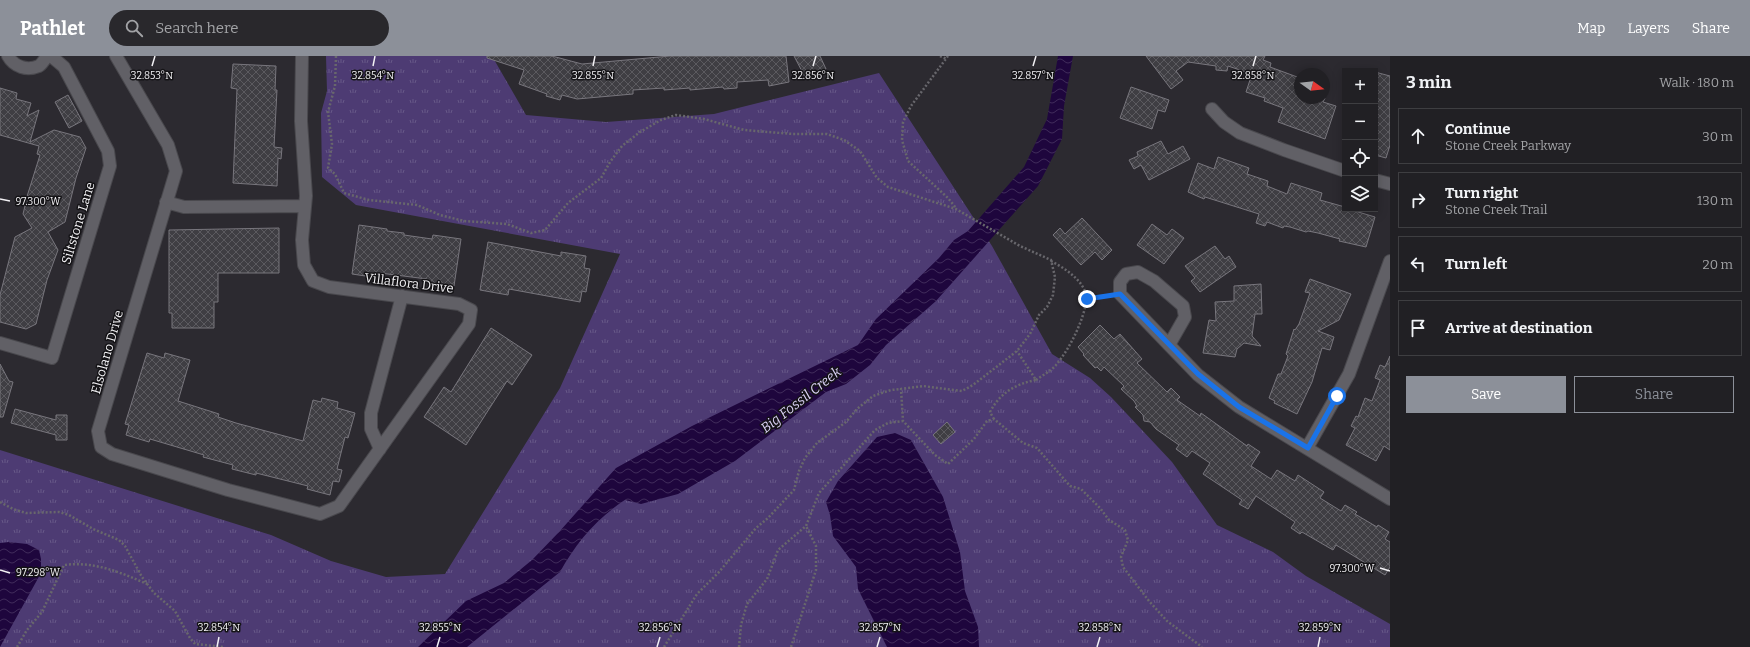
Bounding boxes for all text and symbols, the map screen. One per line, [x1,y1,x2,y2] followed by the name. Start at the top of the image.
[109,10,389,46] search box
[20,17,85,40] text: Pathlet
[123,17,145,39] icon: search
[155,19,238,37] text: Search here
[1577,20,1605,37] text: Map
[1627,20,1670,37] text: Layers
[1692,20,1730,37] text: Share
[1294,68,1330,104] north arrow
[1342,68,1378,212] map controls
[1342,68,1378,104] button: +
[131,70,173,82] text: 32.853°N
[352,70,394,82] text: 32.854°N
[572,70,614,82] text: 32.855°N
[792,70,834,82] text: 32.856°N
[1012,70,1054,82] text: 32.857°N
[1232,70,1275,82] text: 32.858°N
[1406,72,1451,93] text: 3 min
[1659,75,1734,90] text: Walk · 180 m
[1342,104,1378,140] button: −
[1445,120,1511,138] text: Continue
[1407,125,1429,147] icon: ahead
[1702,129,1733,144] text: 30 m
[1445,138,1571,153] text: Stone Creek Parkway
[1342,140,1378,176] button: locate
[1342,176,1378,212] button: layers
[58,180,98,266] street label: Siltstone Lane
[1445,184,1518,202] text: Turn right
[1407,189,1429,211] icon: right
[1697,193,1733,208] text: 130 m
[15,196,61,208] text: 97.300°W
[1445,202,1548,217] text: Stone Creek Trail
[1407,253,1429,275] icon: left
[1445,255,1507,273] text: Turn left
[1703,257,1733,272] text: 20 m
[364,270,454,296] street label: Villaflora Drive
[1078,290,1096,308] route end
[88,308,126,396] street label: Elsolano Drive
[1407,317,1429,339] icon: arrive
[1445,319,1592,337] text: Arrive at destination
[757,363,845,437] water label: Big Fossil Creek
[1406,376,1566,413] button: Save
[1574,376,1734,413] button: Share
[1328,387,1346,405] route start
[1329,563,1375,575] text: 97.300°W
[16,567,61,579] text: 97.298°W
[198,622,240,634] text: 32.854°N
[419,622,461,634] text: 32.855°N
[639,622,681,634] text: 32.856°N
[859,622,901,634] text: 32.857°N
[1079,622,1122,634] text: 32.858°N
[1299,622,1341,634] text: 32.859°N

